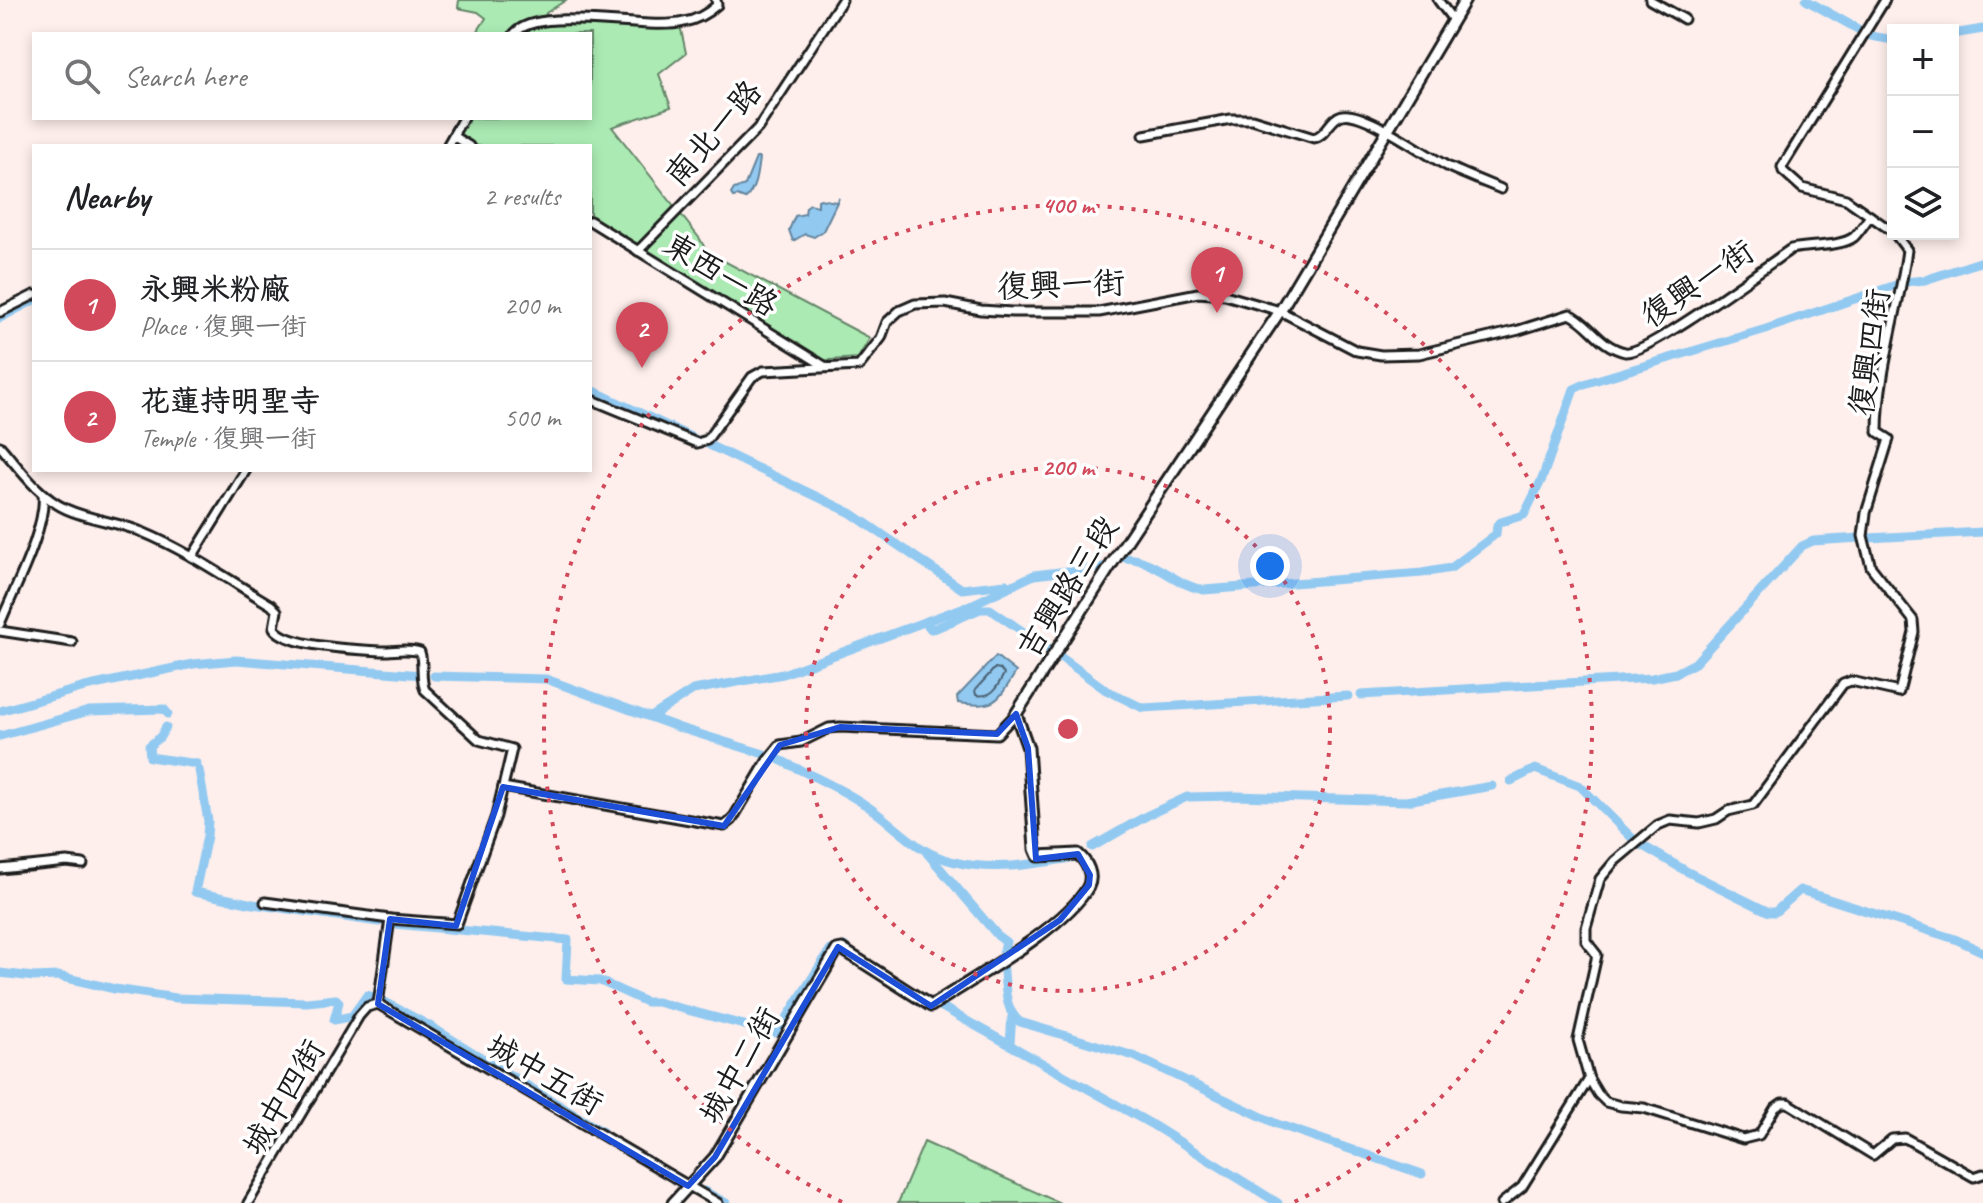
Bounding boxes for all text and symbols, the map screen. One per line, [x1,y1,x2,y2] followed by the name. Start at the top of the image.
[1887,24,1959,240] map controls
[1887,24,1959,96] button: +
[32,32,592,120] search box
[60,54,104,98] icon: search
[124,57,246,95] text: Search here
[656,72,771,195] street label: 南北一路
[1887,96,1959,168] button: −
[1887,168,1959,240] button: layers
[64,175,150,218] text: Nearby
[484,180,560,213] text: 2 results
[1042,190,1096,220] text: 400 m
[656,223,786,326] street label: 東西一路
[1633,231,1762,336] street label: 復興一街
[1191,247,1243,313] pin: 1
[996,262,1126,307] street label: 復興一街
[140,270,290,308] text: 永興米粉廠
[1840,286,1899,418] street label: 復興四街
[84,289,96,322] text: 1
[504,289,560,322] text: 200 m
[616,302,668,368] pin: 2
[140,310,307,343] text: Place · 復興一街
[140,382,320,420] text: 花蓮持明聖寺
[84,401,96,434] text: 2
[504,401,560,434] text: 500 m
[140,422,317,455] text: Temple · 復興一街
[1042,452,1096,482] text: 200 m
[1008,509,1127,666] street label: 吉興路三段
[1250,546,1290,586] your location
[1054,715,1082,743] centre of rings
[690,1000,789,1131] street label: 城中二街
[479,1025,610,1124] street label: 城中五街
[233,1032,334,1163] street label: 城中四街

